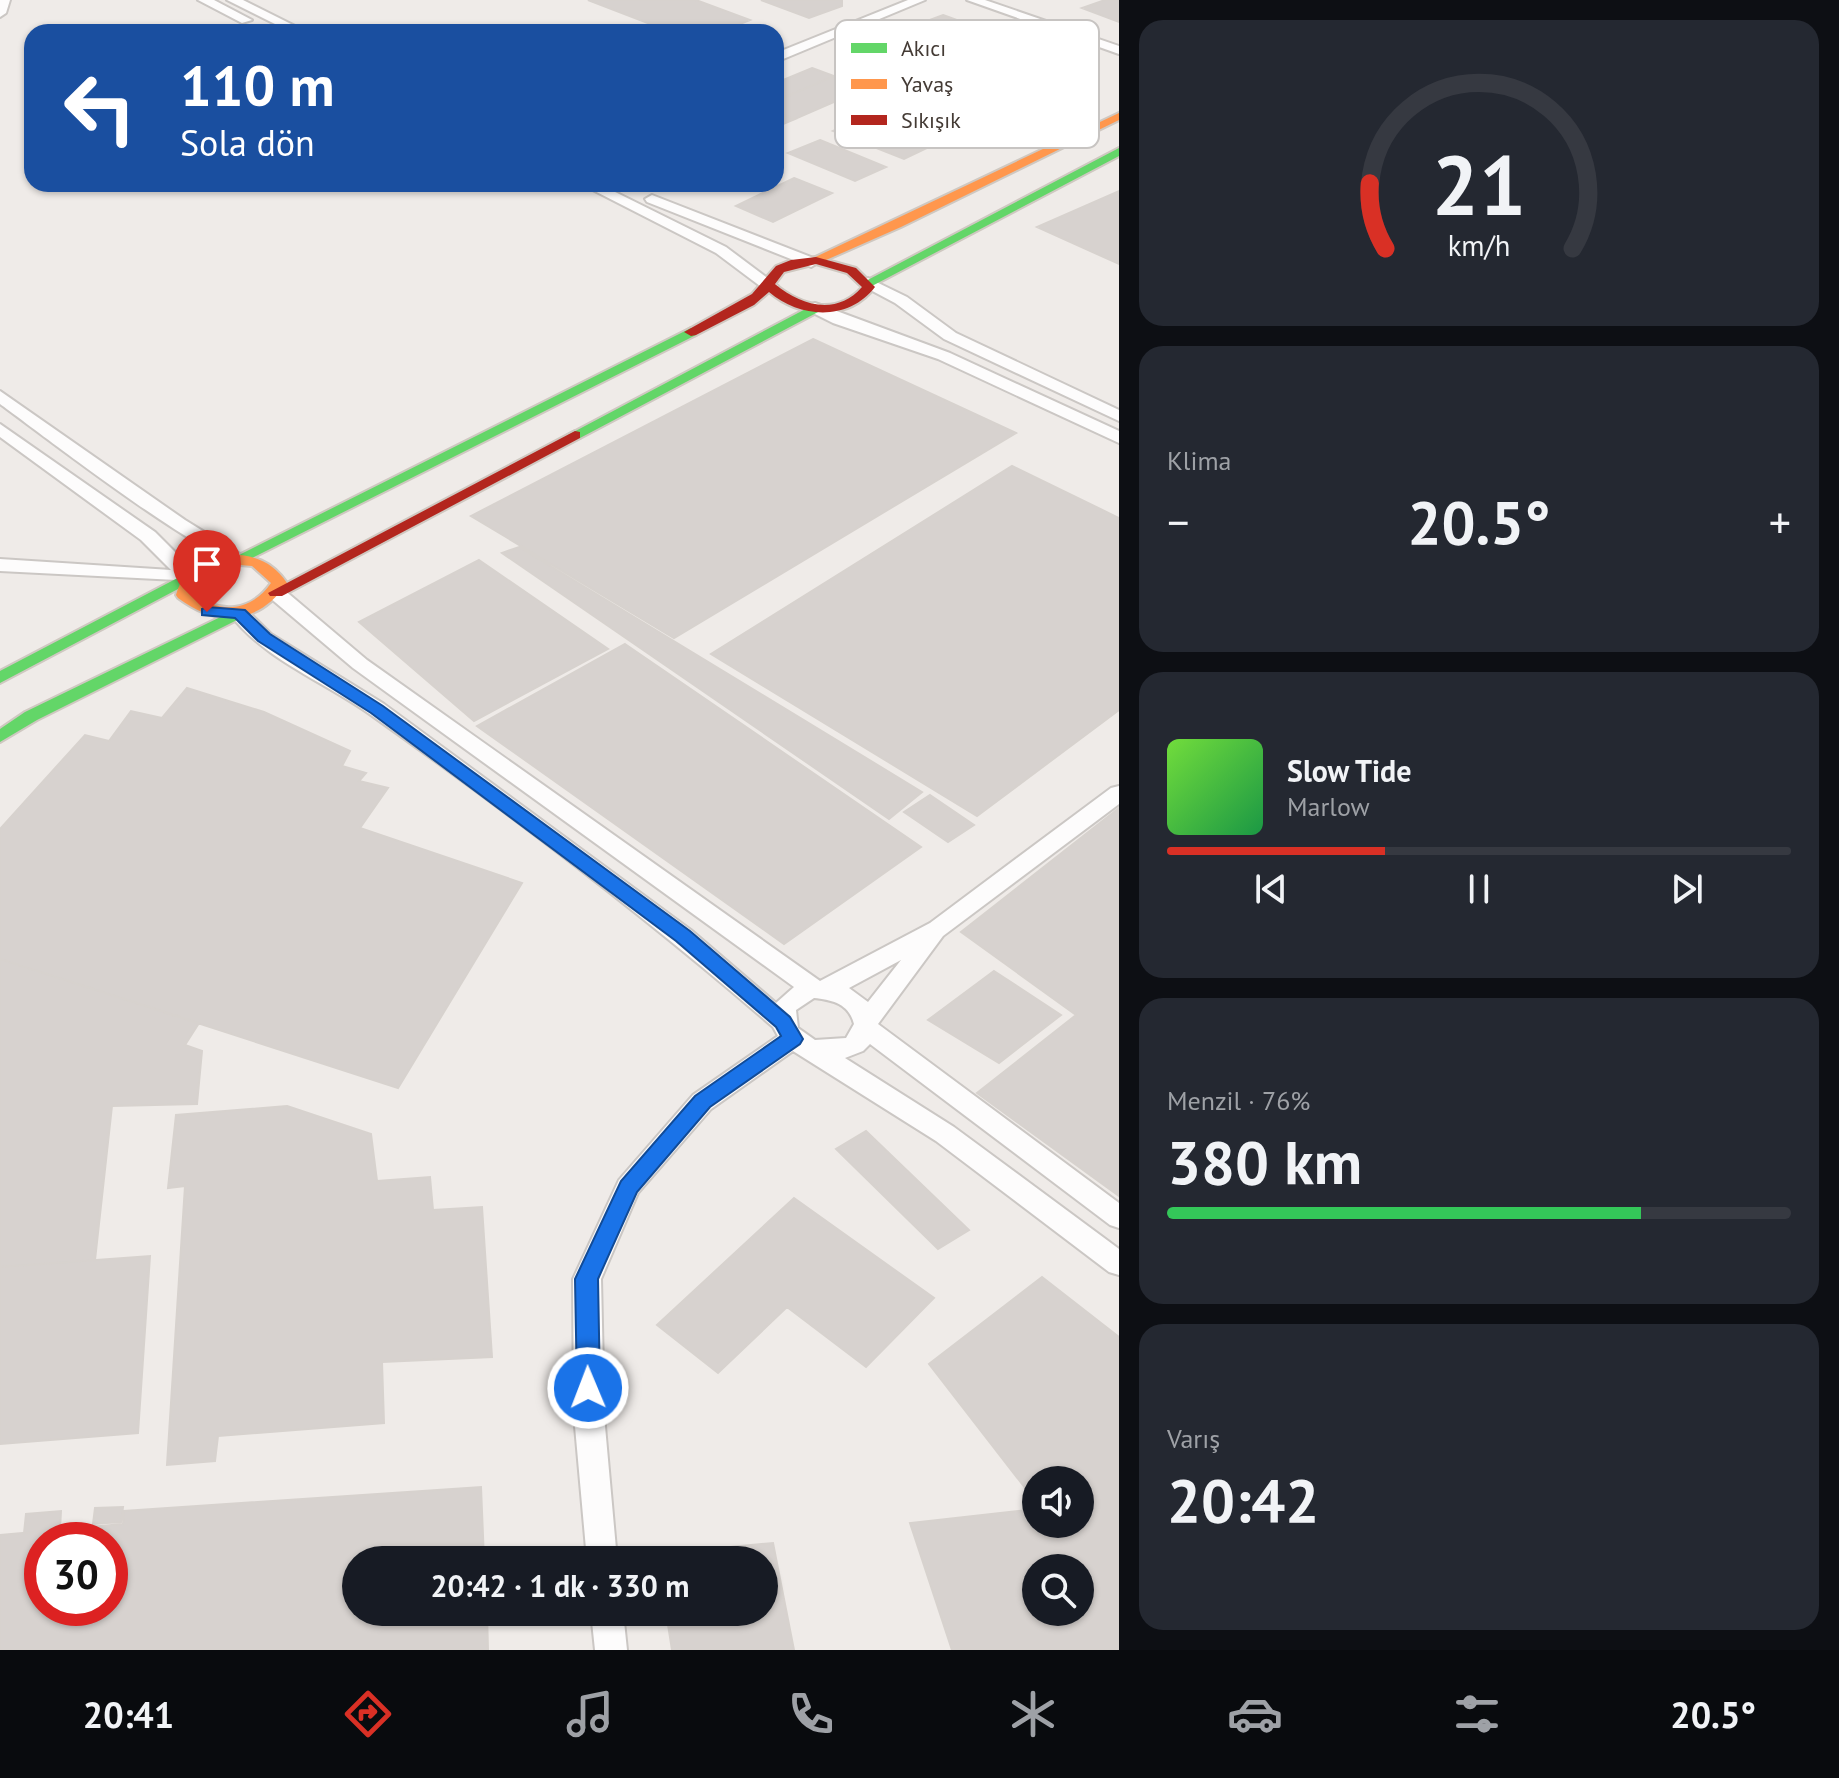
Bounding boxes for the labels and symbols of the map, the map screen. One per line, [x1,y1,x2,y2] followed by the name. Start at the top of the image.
[835,20,1099,148] legend
[901,34,946,62] text: Akıcı
[901,70,953,98] text: Yavaş
[901,106,961,134] text: Sıkışık
[173,530,241,612] pin
[546,1346,630,1430] position arrow
[24,1522,128,1626] speed limit sign: 30

